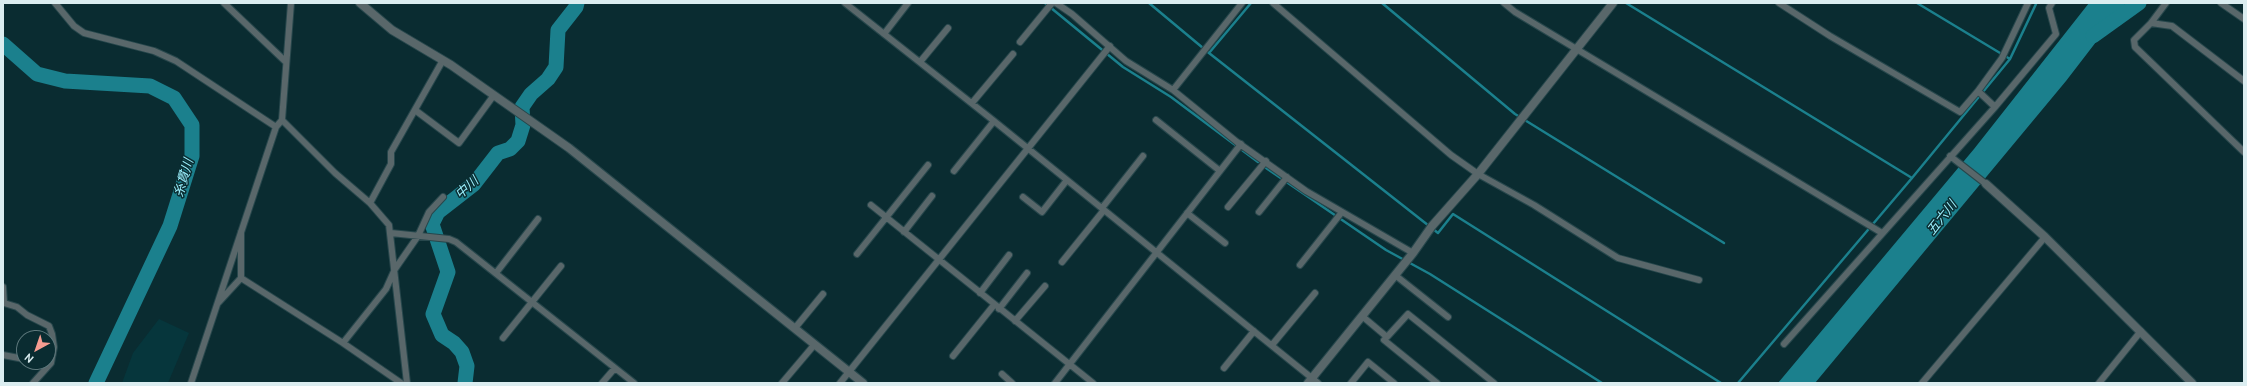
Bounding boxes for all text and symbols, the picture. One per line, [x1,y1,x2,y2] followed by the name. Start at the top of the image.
[171,157,197,199] water label: 糸貫川
[452,174,482,202] water label: 中川
[1924,198,1960,238] water label: 五六川
[16,330,56,370] north arrow
[21,351,36,366] text: N

